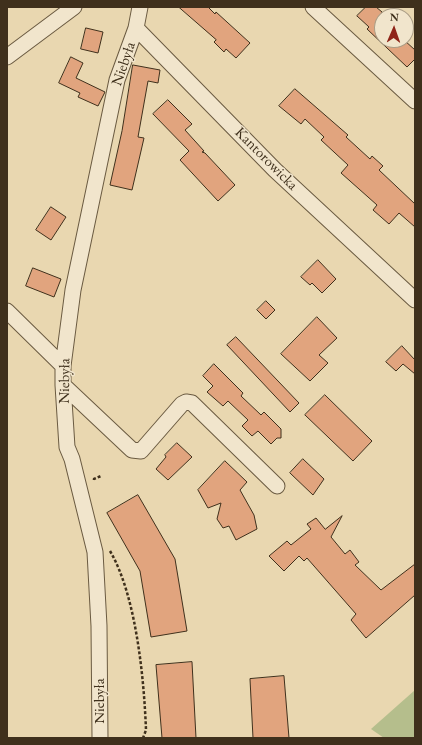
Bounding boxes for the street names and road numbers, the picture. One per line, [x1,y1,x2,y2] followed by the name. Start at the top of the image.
[108,40,140,88] street label: Niebyła
[231,124,301,194] street label: Kantorowicka
[56,358,74,404] street label: Niebyła
[91,678,109,724] street label: Niebyła

